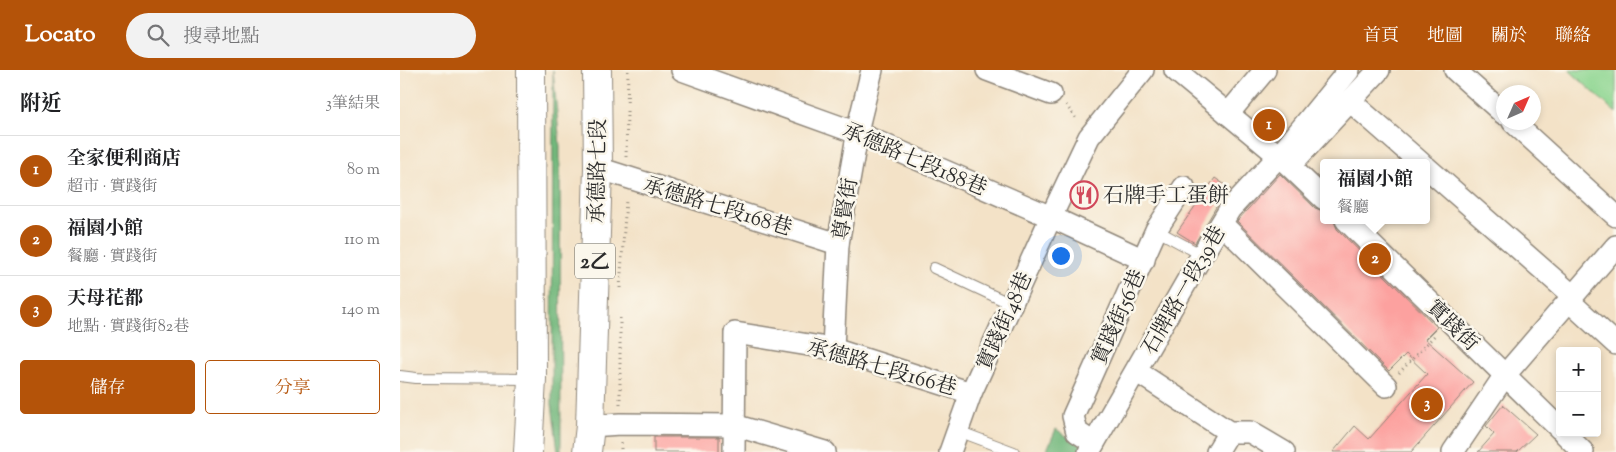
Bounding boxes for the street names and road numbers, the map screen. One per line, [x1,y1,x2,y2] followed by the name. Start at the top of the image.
[837,117,991,205] street label: 承德路七段188巷
[583,118,615,224] street label: 承德路七段
[639,171,795,245] street label: 承德路七段168巷
[827,176,867,243] street label: 尊賢街
[1136,221,1234,361] street label: 石牌路一段39巷
[575,244,615,278] road number: 2乙
[1085,265,1154,370] street label: 實踐街56巷
[971,268,1041,376] street label: 實踐街48巷
[1419,294,1485,359] street label: 實踐街
[803,333,960,405] street label: 承德路七段166巷

